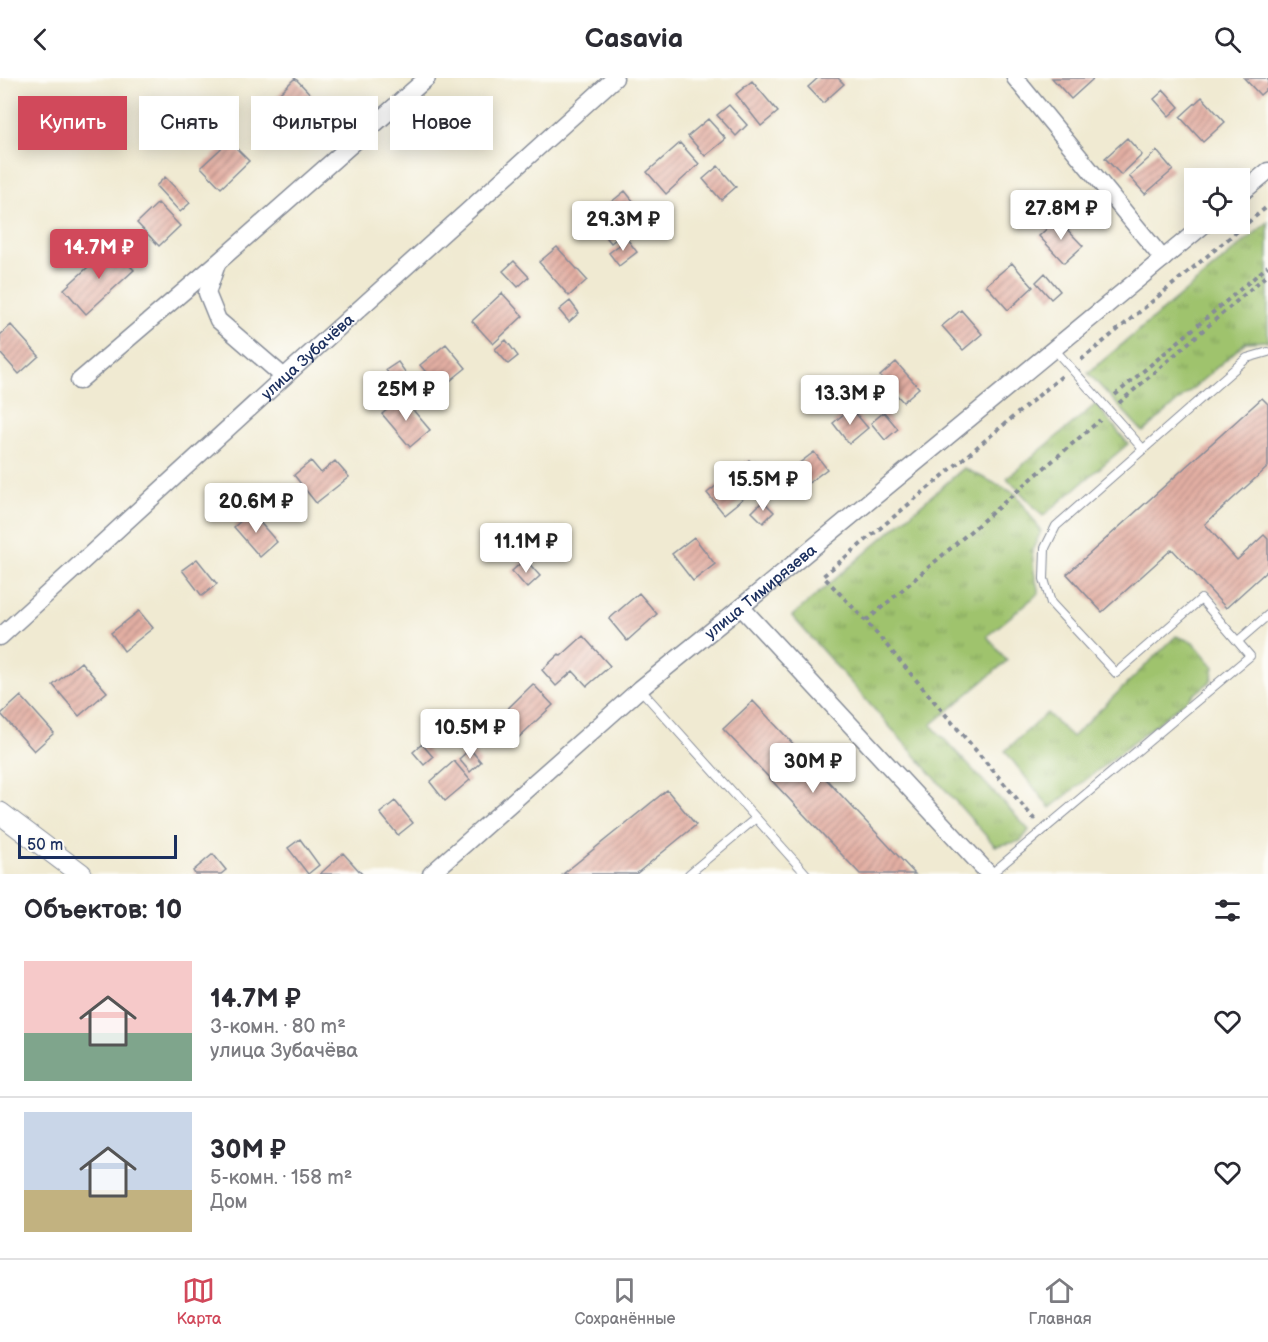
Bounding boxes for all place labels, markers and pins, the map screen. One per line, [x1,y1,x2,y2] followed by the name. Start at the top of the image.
[1006,190,1116,241] pin: 27.8M ₽
[568,201,678,252] pin: 29.3M ₽
[44,229,154,280] pin: 14.7M ₽
[364,371,448,422] pin: 25M ₽
[795,375,905,426] pin: 13.3M ₽
[708,461,818,512] pin: 15.5M ₽
[201,483,311,534] pin: 20.6M ₽
[471,523,581,574] pin: 11.1M ₽
[415,709,525,760] pin: 10.5M ₽
[771,743,855,794] pin: 30M ₽

